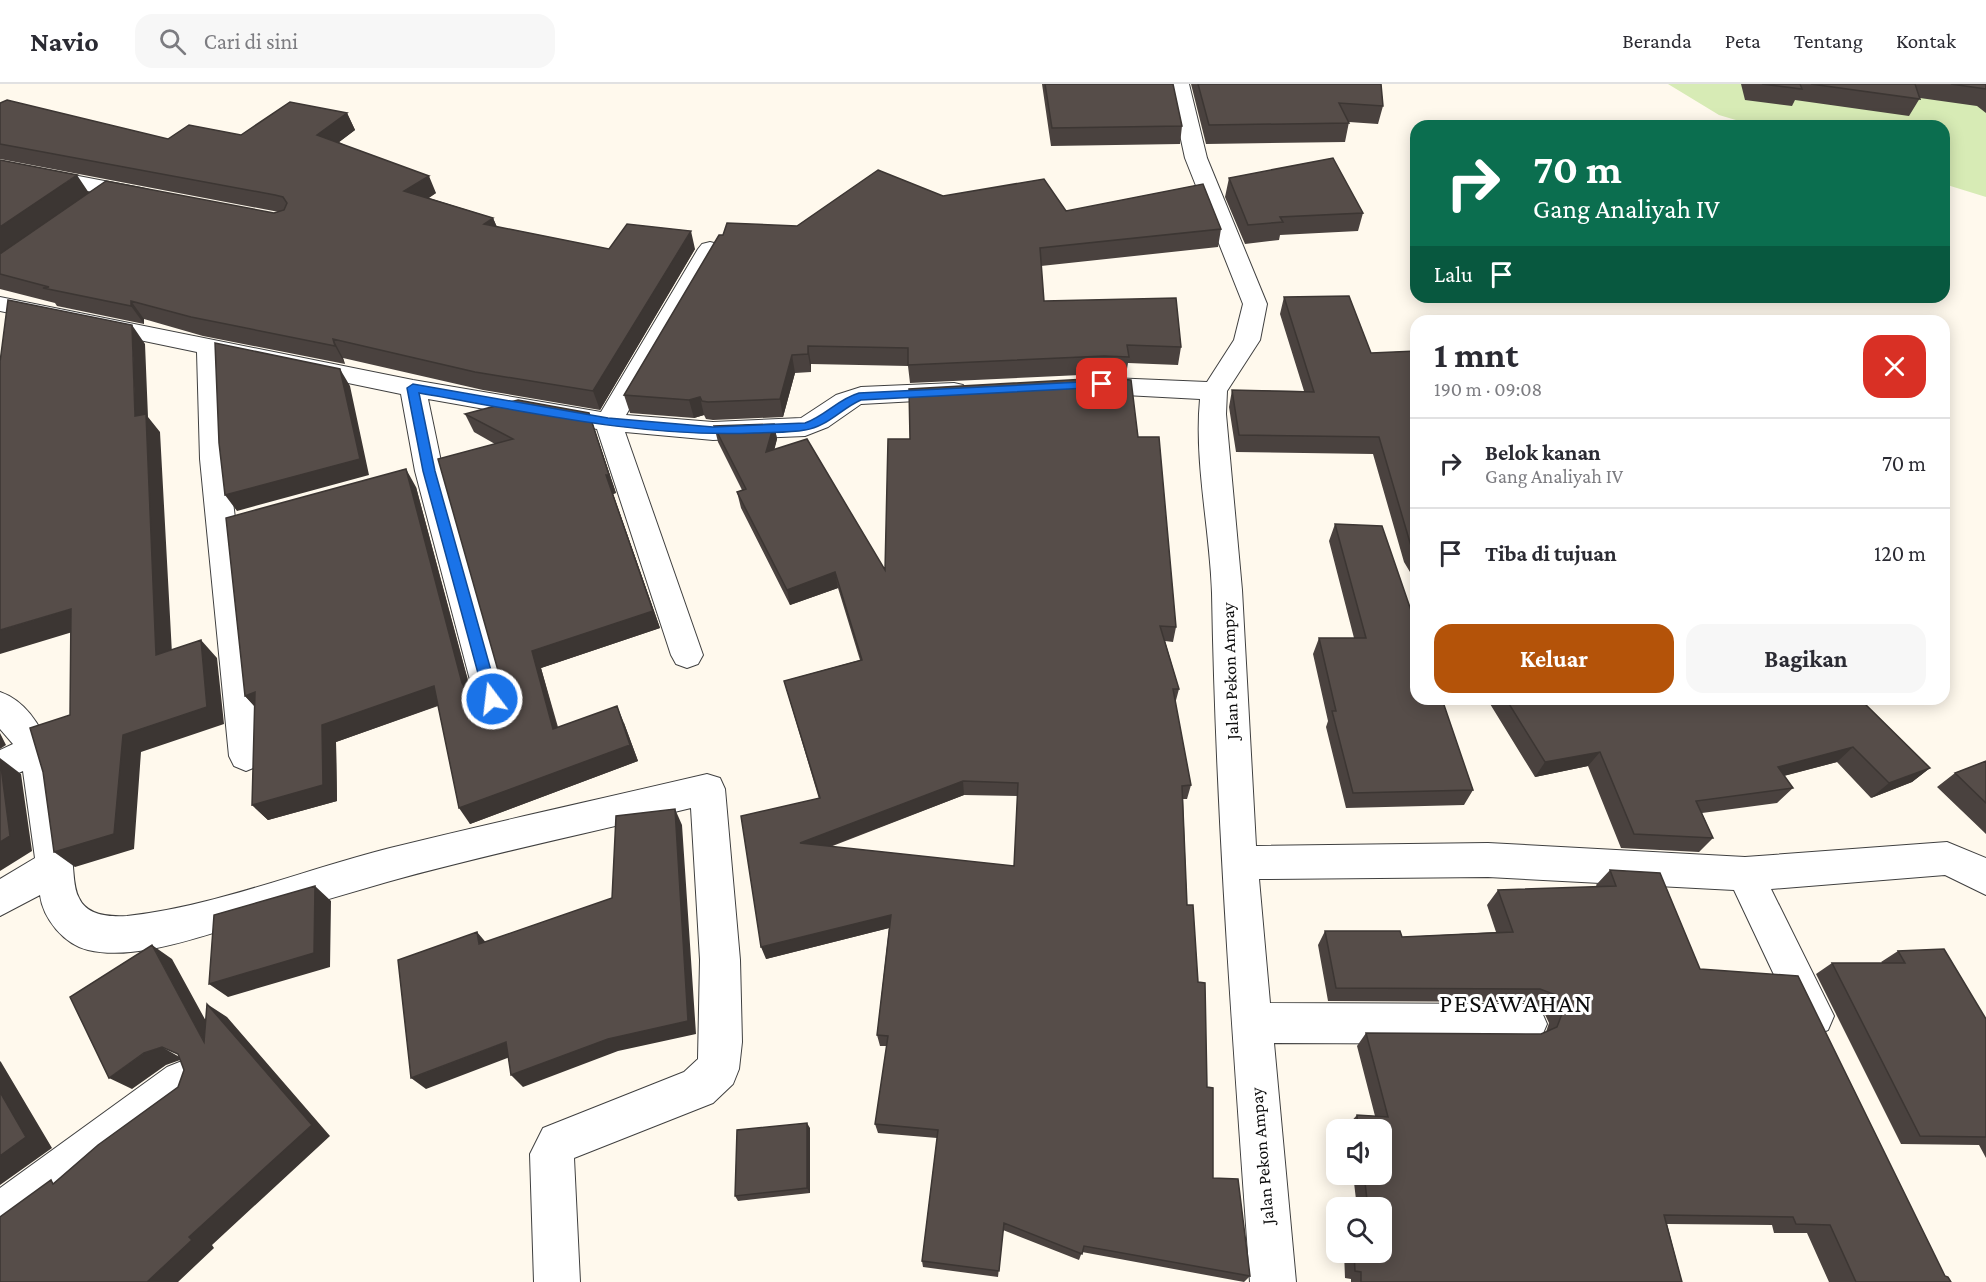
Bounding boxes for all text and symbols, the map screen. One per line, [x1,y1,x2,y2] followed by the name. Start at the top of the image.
[135,14,555,68] search box
[156,25,189,58] icon: search
[30,26,99,57] text: Navio
[204,29,298,54] text: Cari di sini
[1622,29,1692,53] text: Beranda
[1725,29,1761,53] text: Peta
[1794,29,1863,53] text: Tentang
[1896,29,1956,53] text: Kontak
[1434,144,1512,222] icon: right
[1533,145,1622,192] text: 70 m
[1533,194,1720,224] text: Gang Analiyah IV
[1485,258,1518,291] icon: arrive
[1434,262,1473,287] text: Lalu
[1434,335,1519,375] text: 1 mnt
[1863,335,1926,398] button: close
[1076,358,1127,409] pin
[1085,367,1118,400] icon: arrive
[1434,378,1542,400] text: 190 m · 09:08
[1485,440,1601,465] text: Belok kanan
[1434,447,1467,480] icon: right
[1882,451,1926,476] text: 70 m
[1485,465,1623,487] text: Gang Analiyah IV
[1434,537,1467,570] icon: arrive
[1485,541,1617,566] text: Tiba di tujuan
[1874,541,1926,566] text: 120 m
[1218,601,1242,742] street label: Jalan Pekon Ampay
[1434,624,1674,693] button: Keluar
[1686,624,1926,693] button: Bagikan
[460,667,524,731] position arrow
[1439,989,1593,1018] district label: PESAWAHAN
[1246,1086,1278,1227] street label: Jalan Pekon Ampay
[1326,1119,1392,1263] map controls
[1326,1119,1392,1185] button: sound
[1326,1197,1392,1263] button: search

